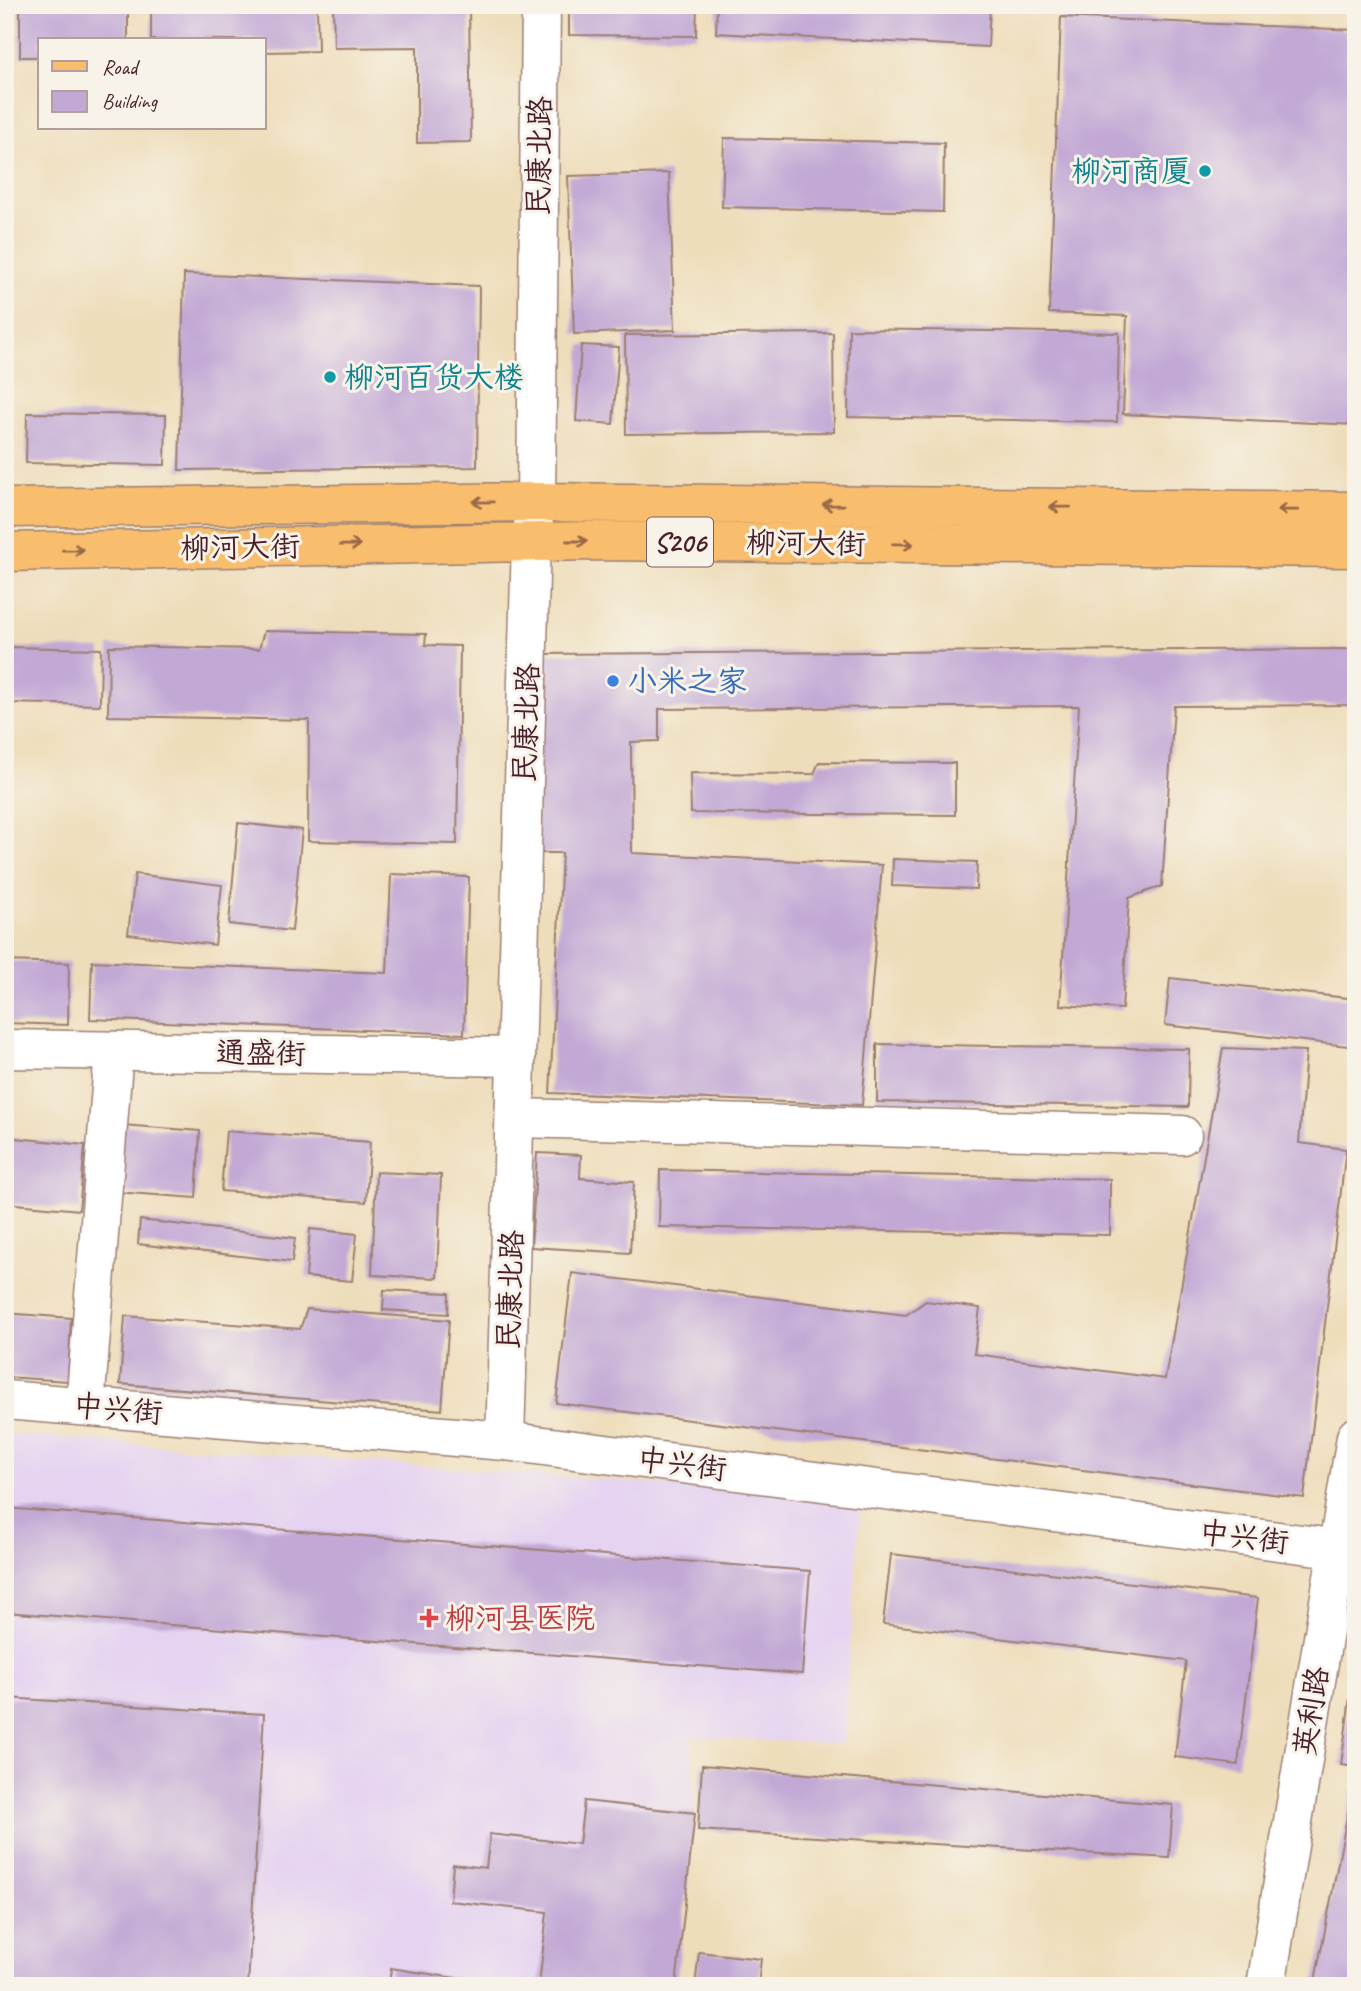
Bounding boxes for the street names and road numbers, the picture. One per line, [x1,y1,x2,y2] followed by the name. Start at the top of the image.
[519,96,559,216] street label: 民康北路
[647,518,713,566] road number: S206
[746,523,866,563] street label: 柳河大街
[180,527,300,567] street label: 柳河大街
[505,662,547,784] street label: 民康北路
[216,1033,306,1073] street label: 通盛街
[489,1229,531,1351] street label: 民康北路
[72,1386,164,1432] street label: 中兴街
[635,1440,729,1488] street label: 中兴街
[1197,1513,1291,1561] street label: 中兴街
[1285,1664,1337,1758] street label: 英利路

